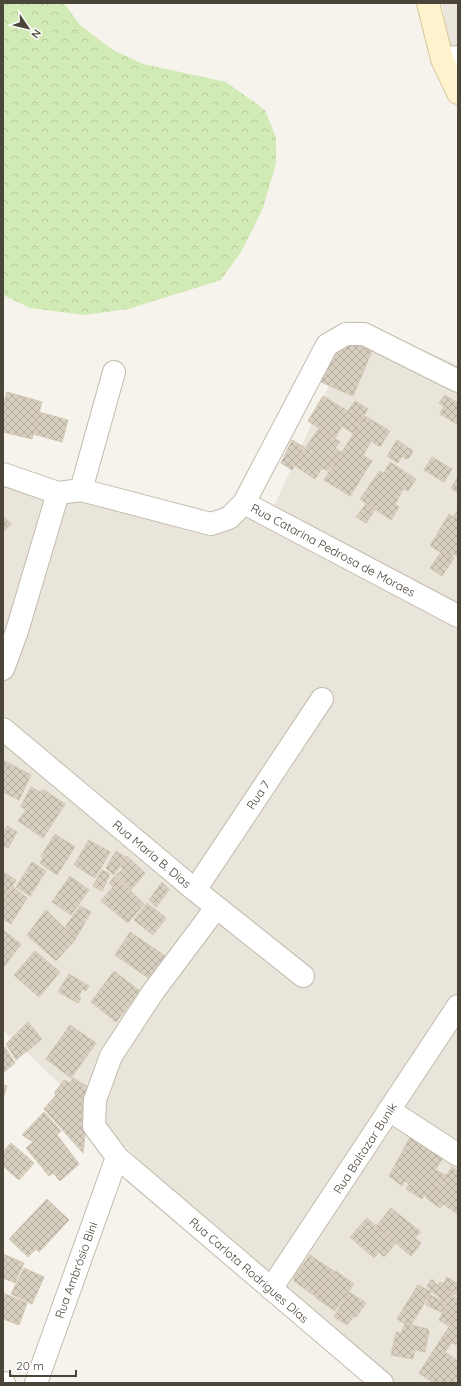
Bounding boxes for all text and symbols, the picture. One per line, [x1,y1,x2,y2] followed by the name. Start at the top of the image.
[8,8,48,48] north arrow
[28,26,44,41] text: N
[248,500,418,600] street label: Rua Catarina Pedrosa de Moraes
[243,778,273,812] street label: Rua 7
[110,817,194,891] street label: Rua Maria B. Dias
[330,1099,400,1197] street label: Rua Baltazar Bunik
[186,1214,312,1326] street label: Rua Carlota Rodrigues Dias
[52,1220,100,1320] street label: Rua Ambrósio Bini
[10,1352,76,1378] scale bar
[16,1358,44,1373] text: 20 m

